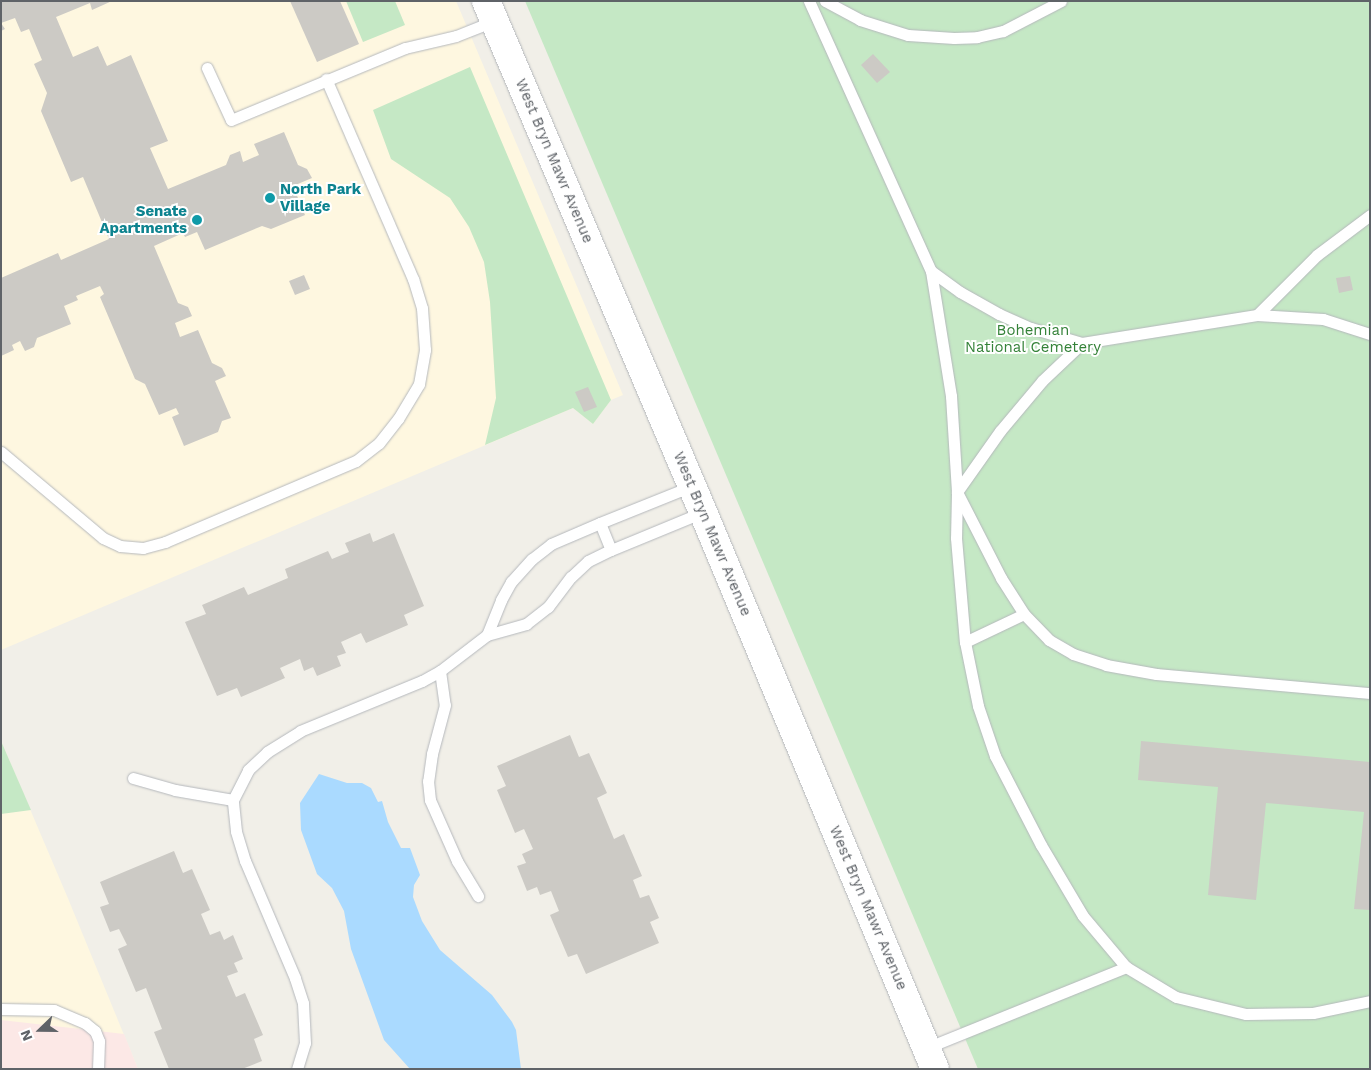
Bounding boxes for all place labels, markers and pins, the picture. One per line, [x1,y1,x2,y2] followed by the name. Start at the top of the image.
[280,180,361,215] place label: North Park Village
[264,192,276,204] marker: North Park Village
[99,202,187,237] place label: Senate Apartments
[191,214,203,226] marker: Senate Apartments

